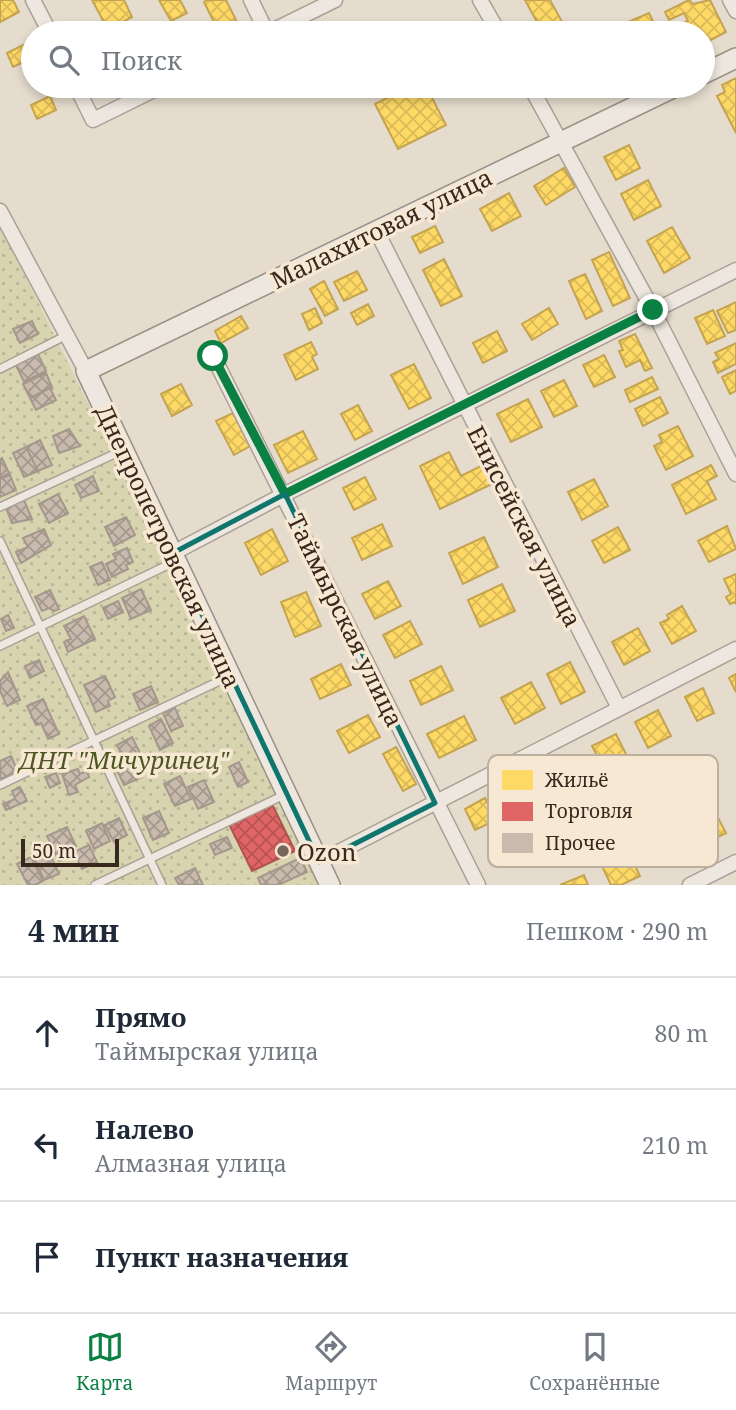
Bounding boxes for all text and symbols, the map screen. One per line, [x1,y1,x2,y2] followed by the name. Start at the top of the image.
[21,21,715,98] search box
[45,41,83,79] icon: search
[101,42,182,78] text: Поиск
[265,160,497,296] street label: Малахитовая улица
[637,294,668,325] route end
[197,340,228,371] route start
[89,399,249,693] street label: Днепропетровская улица
[460,420,590,632] street label: Енисейская улица
[280,508,412,732] street label: Таймырская улица
[16,743,230,776] park label: ДНТ "Мичуринец"
[488,755,718,867] legend
[544,767,608,793] text: Жильё
[545,798,633,824] text: Торговля
[545,830,615,856] text: Прочее
[297,835,356,868] place label: Ozon
[21,836,119,868] scale bar
[32,838,76,864] text: 50 m
[275,843,291,859] marker: Ozon
[28,910,119,951] text: 4 мин
[526,915,708,947] text: Пешком · 290 m
[95,999,186,1035] text: Прямо
[28,1014,66,1052] icon: ahead
[655,1017,708,1049] text: 80 m
[95,1035,319,1067] text: Таймырская улица
[95,1111,194,1147] text: Налево
[28,1126,66,1164] icon: left
[642,1129,708,1161] text: 210 m
[95,1147,287,1179] text: Алмазная улица
[28,1238,66,1276] icon: arrive
[95,1239,348,1275] text: Пункт назначения
[76,1328,133,1396] tab: Карта
[285,1328,377,1396] tab: Маршрут
[529,1328,660,1396] tab: Сохранённые

